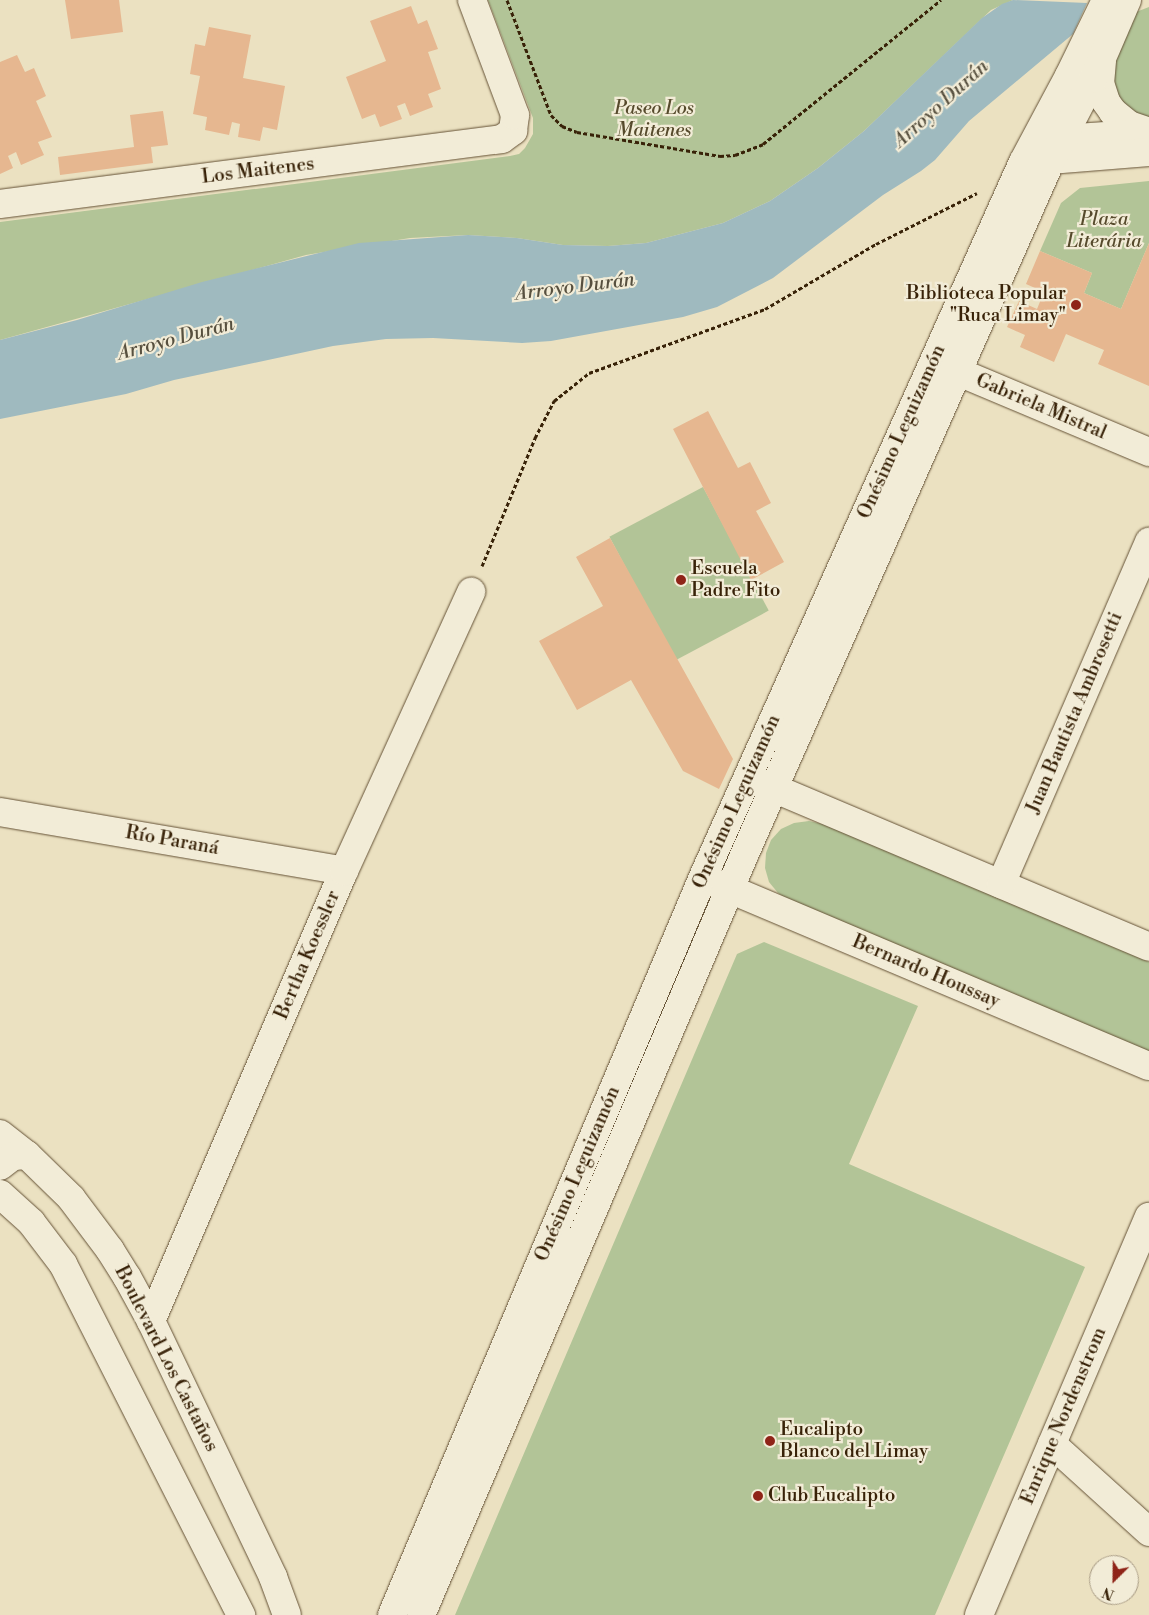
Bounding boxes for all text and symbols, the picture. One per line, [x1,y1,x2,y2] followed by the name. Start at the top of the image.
[888,55,994,153] water label: Arroyo Durán
[614,98,694,142] park label: Paseo Los Maitenes
[200,153,316,189] street label: Los Maitenes
[1066,209,1142,253] park label: Plaza Literária
[514,268,636,306] water label: Arroyo Durán
[906,283,1066,327] place label: Biblioteca Popular "Ruca Limay"
[1070,299,1082,311] marker: Biblioteca Popular "Ruca Limay"
[115,312,237,366] water label: Arroyo Durán
[853,341,951,523] street label: Onésimo Leguizamón
[972,369,1110,445] street label: Gabriela Mistral
[691,558,780,602] place label: Escuela Padre Fito
[675,574,687,586] marker: Escuela Padre Fito
[1022,609,1128,817] street label: Juan Bautista Ambrosetti
[688,711,786,893] street label: Onésimo Leguizamón
[124,822,220,860] street label: Río Paraná
[271,887,345,1023] street label: Bertha Koessler
[849,931,1003,1013] street label: Bernardo Houssay
[531,1083,625,1265] street label: Onésimo Leguizamón
[109,1262,223,1456] street label: Boulevard Los Castaños
[1016,1324,1112,1508] street label: Enrique Nordenstrom
[780,1419,928,1463] place label: Eucalipto Blanco del Limay
[764,1435,776,1447] marker: Eucalipto Blanco del Limay
[768,1485,895,1507] place label: Club Eucalipto
[752,1490,764,1502] marker: Club Eucalipto
[1089,1555,1139,1605] north arrow
[1100,1582,1117,1603] text: N

